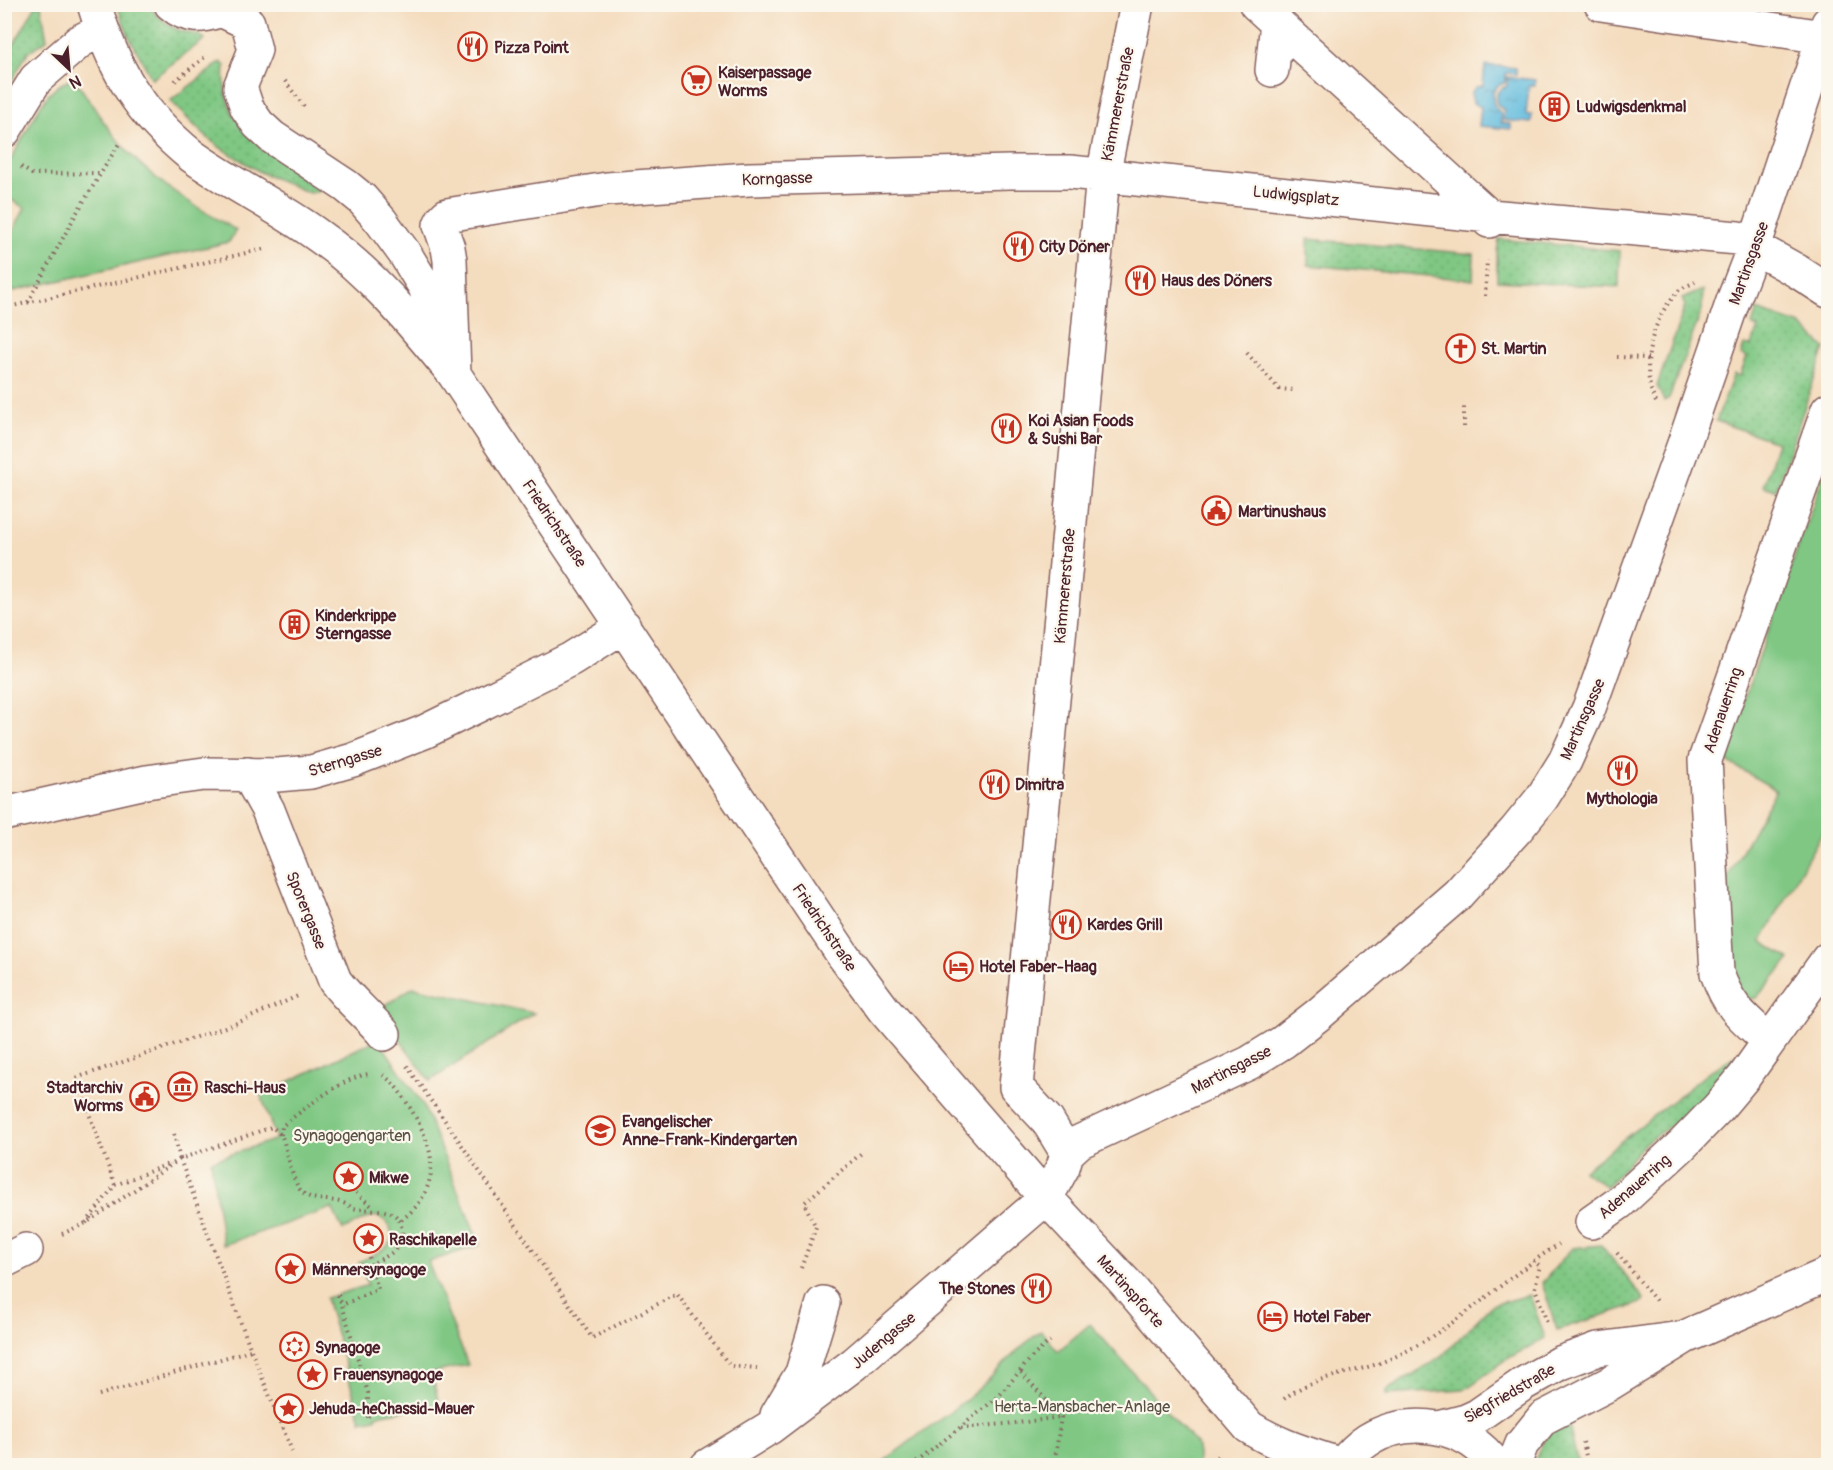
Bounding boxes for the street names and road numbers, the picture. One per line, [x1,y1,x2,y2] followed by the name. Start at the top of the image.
[1097,45,1139,163] street label: Kämmererstraße
[741,168,813,190] street label: Korngasse
[1252,182,1340,210] street label: Ludwigsplatz
[1725,219,1773,308] street label: Martinsgasse
[518,476,591,571] street label: Friedrichstraße
[1050,527,1080,645] street label: Kämmererstraße
[1699,665,1747,756] street label: Adenauerring
[1556,675,1610,763] street label: Martinsgasse
[306,740,385,782] street label: Sterngasse
[281,869,331,952] street label: Sporergasse
[788,880,861,975] street label: Friedrichstraße
[1188,1041,1275,1099] street label: Martinsgasse
[1594,1150,1675,1224] street label: Adenauerring
[1092,1251,1168,1332] street label: Martinspforte
[847,1308,920,1374] street label: Judengasse
[1460,1360,1559,1428] street label: Siegfriedstraße

